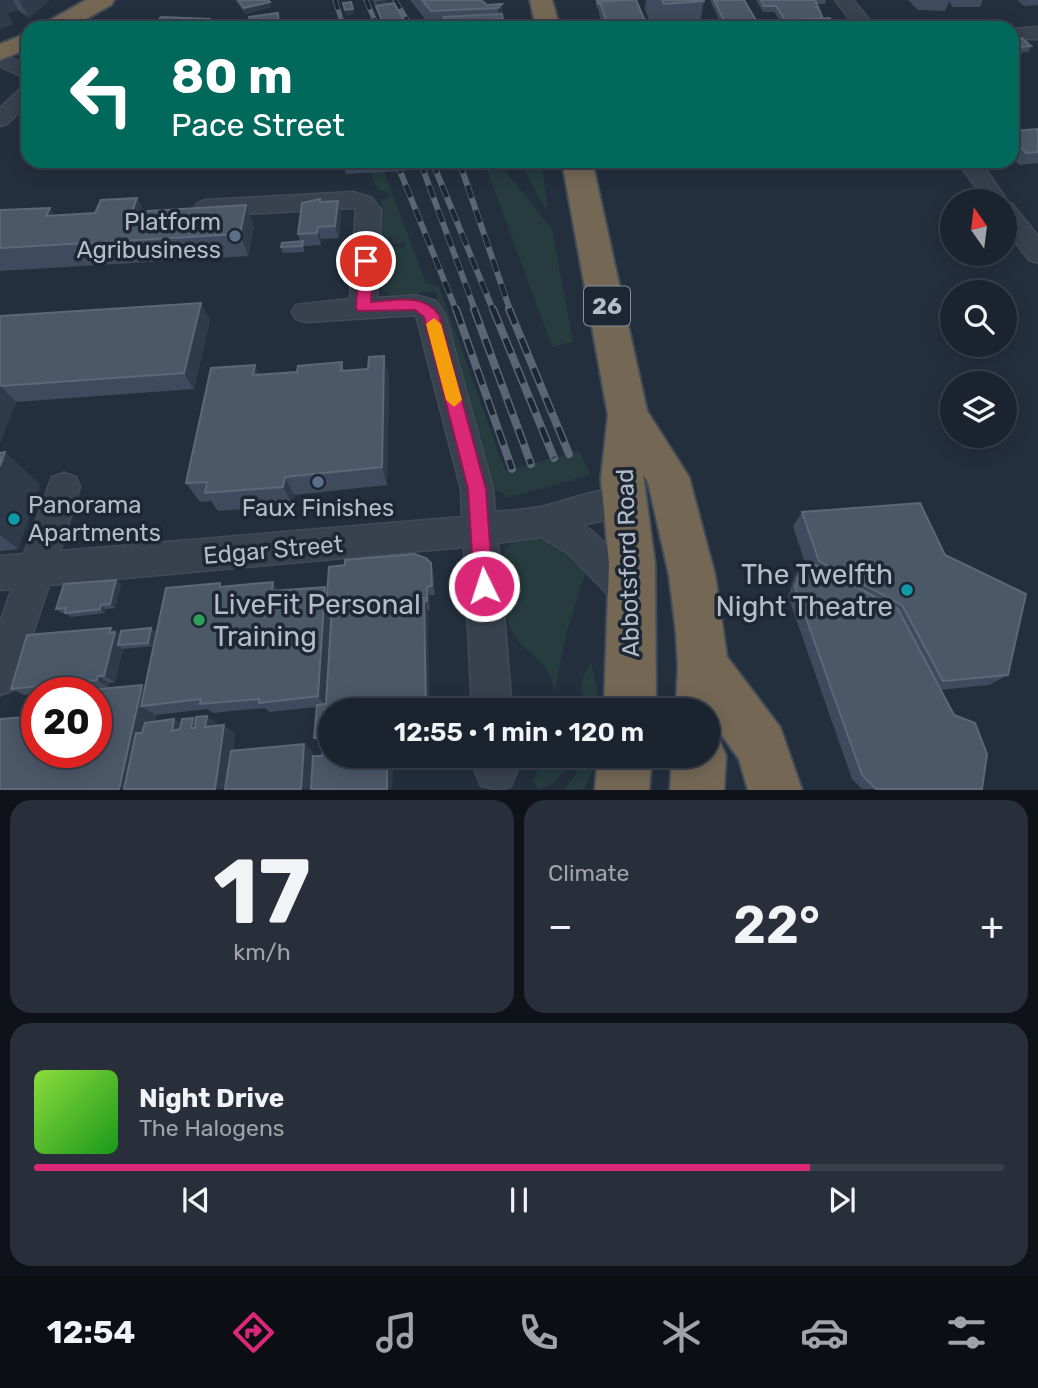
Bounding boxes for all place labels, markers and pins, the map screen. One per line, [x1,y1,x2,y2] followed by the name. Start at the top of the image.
[77,208,221,264] place label: Platform Agribusiness
[227,228,243,244] marker: Platform Agribusiness
[336,231,396,291] pin
[310,474,326,490] marker: Faux Finishes
[28,491,161,547] place label: Panorama Apartments
[242,494,394,522] place label: Faux Finishes
[6,511,22,527] marker: Panorama Apartments
[715,558,893,623] place label: The Twelfth Night Theatre
[899,582,915,598] marker: The Twelfth Night Theatre
[213,588,421,653] place label: LiveFit Personal Training
[191,612,207,628] marker: LiveFit Personal Training

